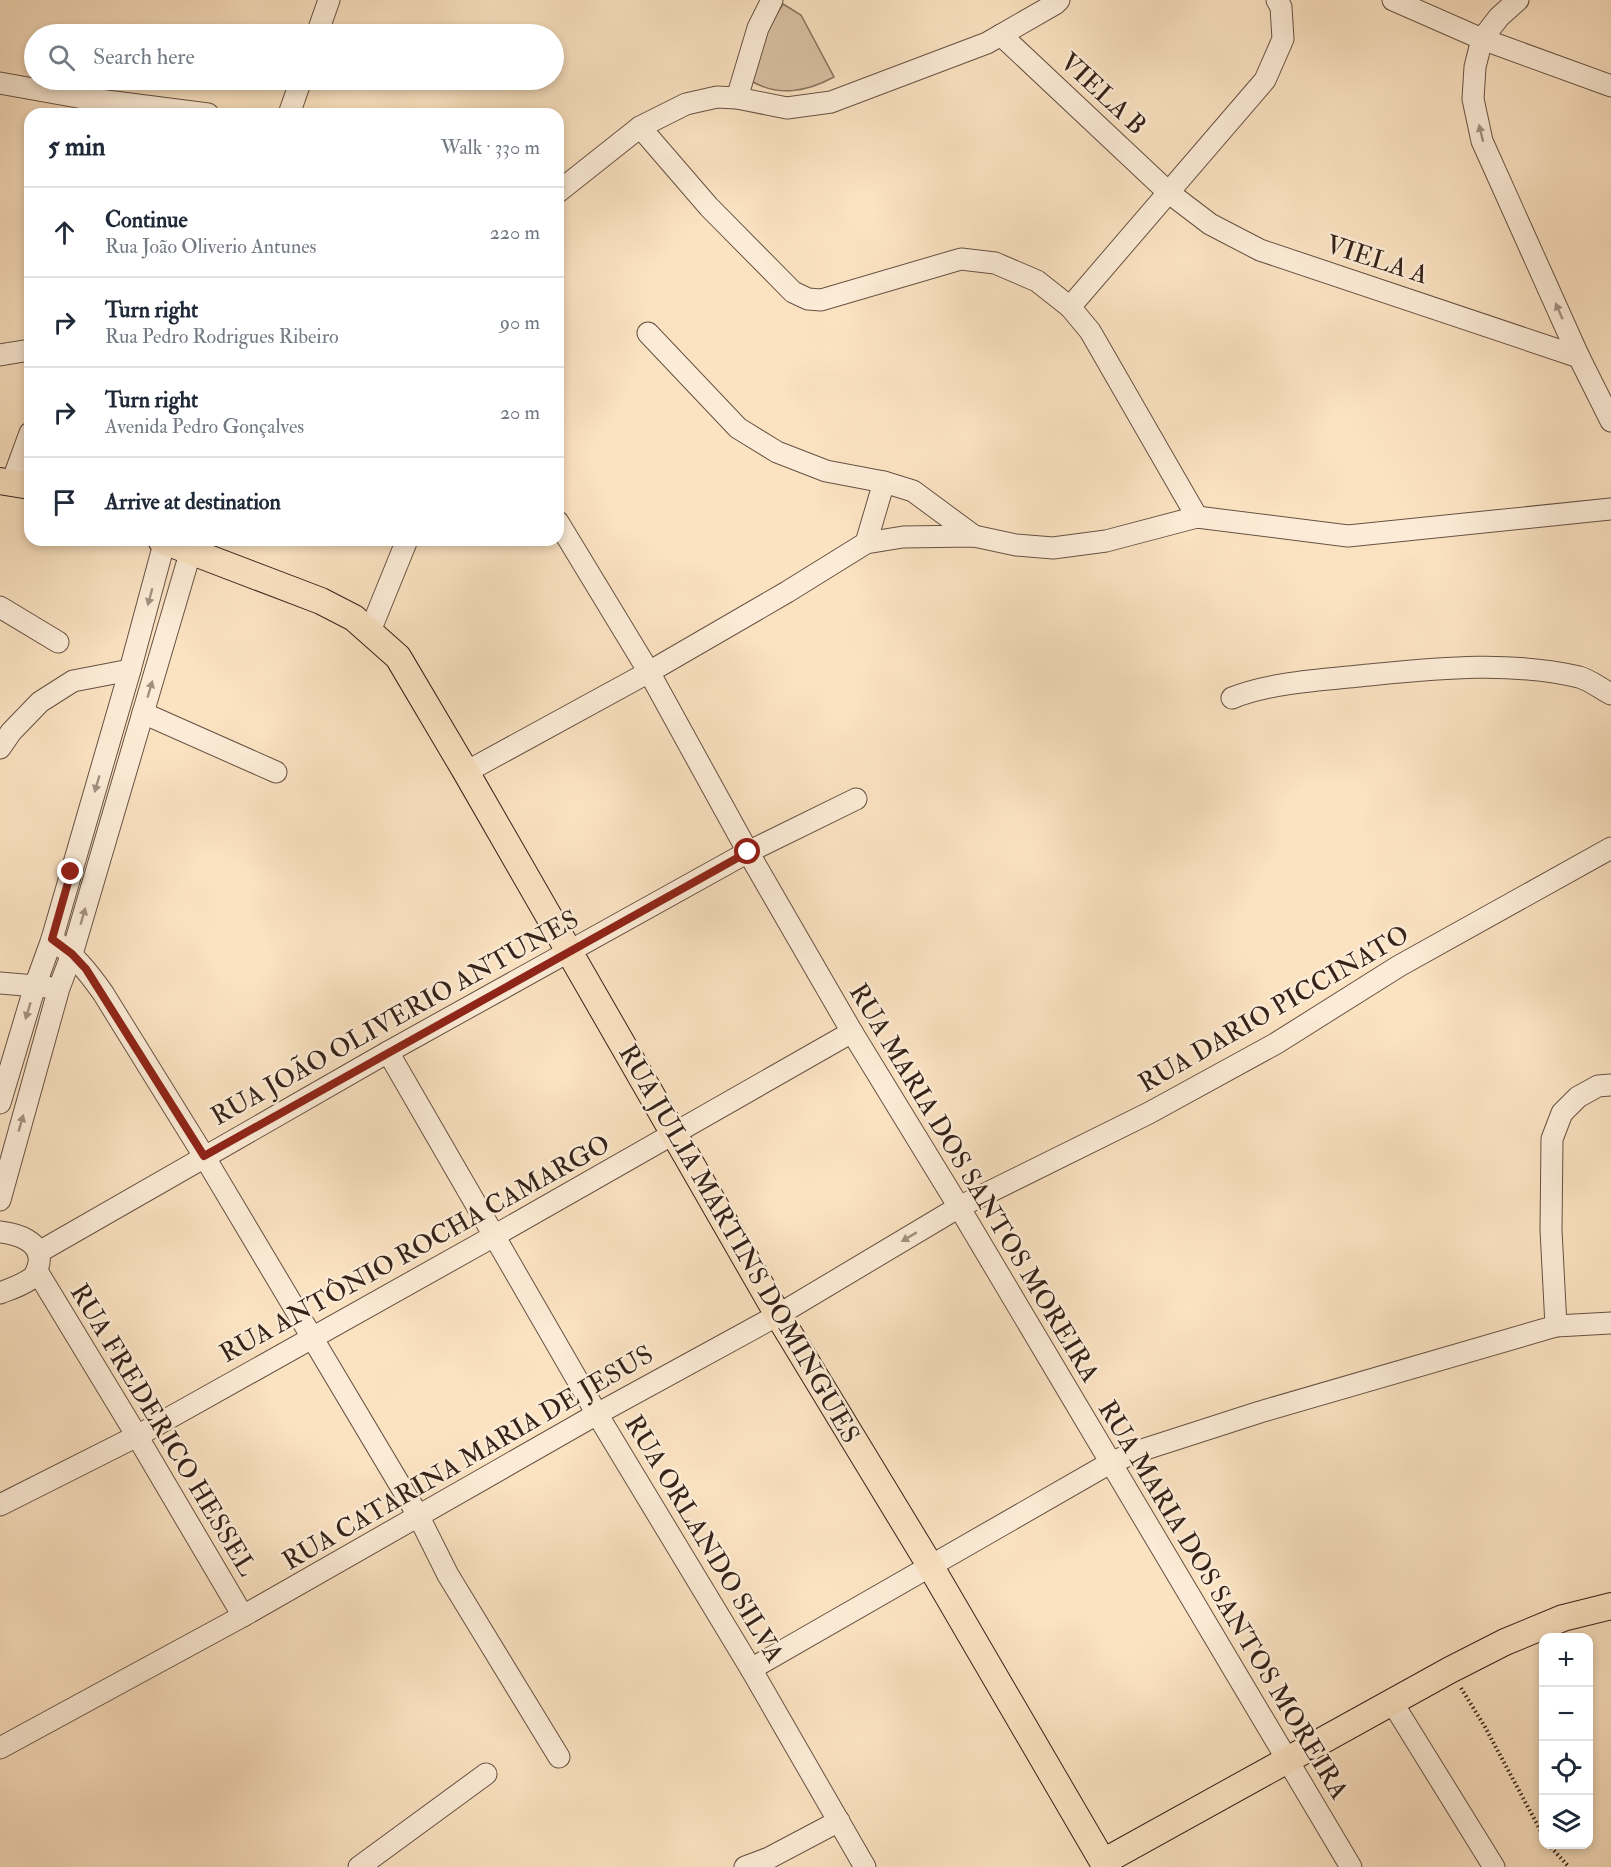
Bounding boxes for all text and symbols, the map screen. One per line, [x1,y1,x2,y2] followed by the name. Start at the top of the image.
[24,24,564,90] search box
[45,41,78,74] icon: search
[93,43,195,71] text: Search here
[1053,46,1153,142] street label: VIELA B
[1475,124,1485,142] one-way arrow
[48,131,105,163] text: 5 min
[441,135,540,160] text: Walk · 330 m
[105,206,188,234] text: Continue
[48,216,81,249] icon: ahead
[490,220,540,245] text: 220 m
[1322,229,1433,292] street label: VIELA A
[105,234,316,259] text: Rua João Oliverio Antunes
[105,296,198,324] text: Turn right
[1554,302,1564,320] one-way arrow
[48,306,81,339] icon: right
[500,310,540,335] text: 90 m
[105,324,339,349] text: Rua Pedro Rodrigues Ribeiro
[105,386,198,414] text: Turn right
[48,396,81,429] icon: right
[500,400,540,425] text: 20 m
[105,414,304,439] text: Avenida Pedro Gonçalves
[48,486,81,519] icon: arrive
[105,488,281,516] text: Arrive at destination
[145,588,154,606] one-way arrow
[146,680,155,698] one-way arrow
[92,775,101,793] one-way arrow
[734,838,760,864] route start
[57,858,83,884] route end
[205,902,584,1133] street label: RUA JOÃO OLIVERIO ANTUNES
[79,907,88,925] one-way arrow
[1133,918,1415,1100] street label: RUA DARIO PICCINATO
[842,978,1106,1389] street label: RUA MARIA DOS SANTOS MOREIRA
[23,1002,32,1020] one-way arrow
[611,1039,867,1449] street label: RUA JULIA MARTINS DOMINGUES
[17,1114,27,1132] one-way arrow
[213,1126,616,1370] street label: RUA ANTÔNIO ROCHA CAMARGO
[901,1232,917,1243] one-way arrow
[63,1278,263,1582] street label: RUA FREDERICO HESSEL
[277,1339,659,1577] street label: RUA CATARINA MARIA DE JESUS
[1091,1395,1355,1806] street label: RUA MARIA DOS SANTOS MOREIRA
[617,1410,791,1669] street label: RUA ORLANDO SILVA
[1539,1633,1593,1849] map controls
[1539,1633,1593,1687] button: +
[1539,1687,1593,1741] button: −
[1539,1741,1593,1795] button: locate
[1539,1795,1593,1849] button: layers

